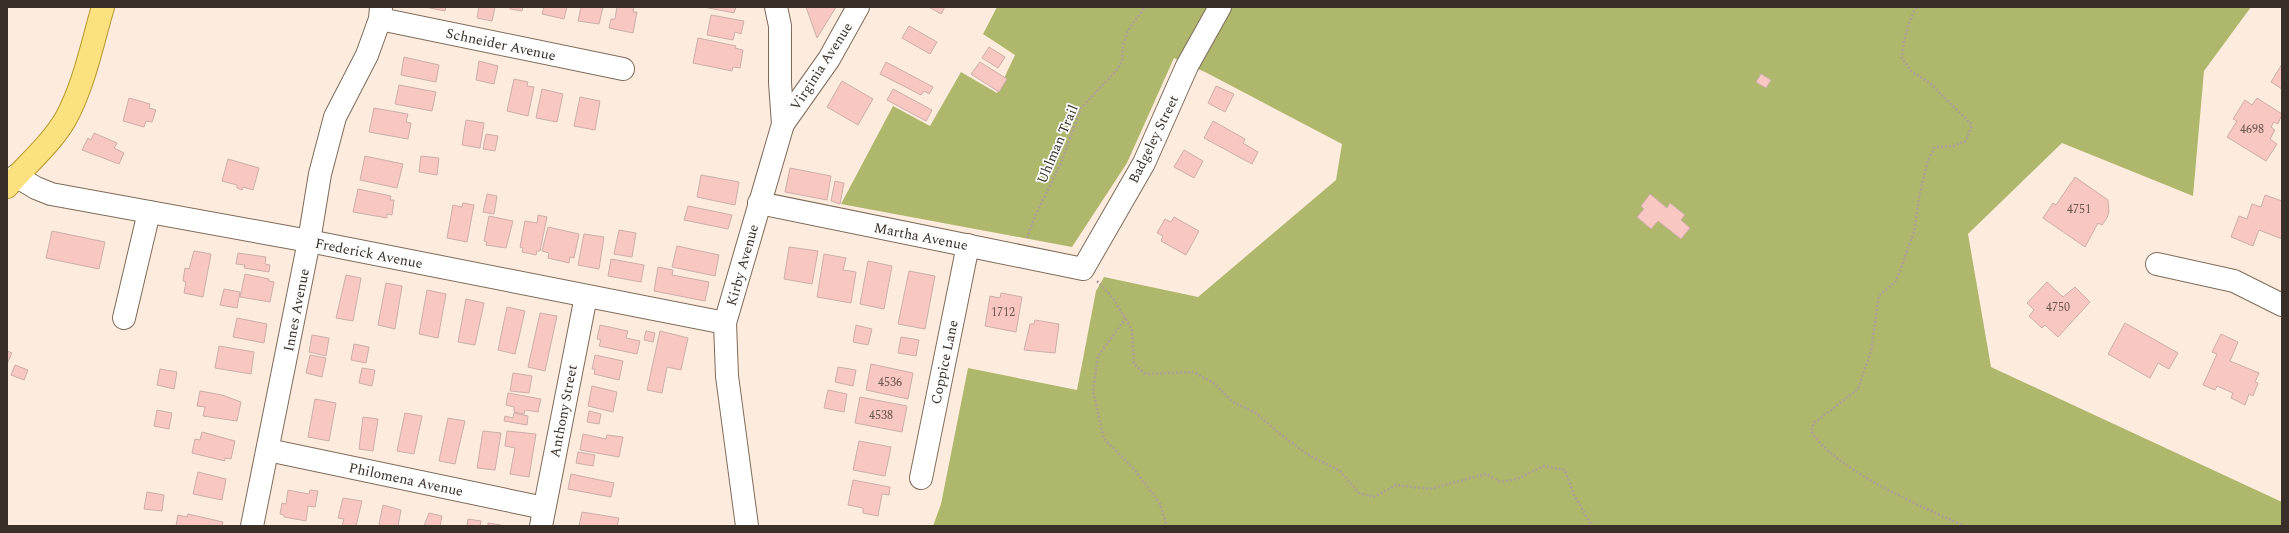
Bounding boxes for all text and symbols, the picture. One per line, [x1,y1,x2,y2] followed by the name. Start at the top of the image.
[785,18,858,114] street label: Virginia Avenue
[444,23,558,66] street label: Schneider Avenue
[1123,91,1184,187] street label: Badgeley Street
[1031,101,1084,187] street label: Uhlman Trail
[2240,120,2264,139] house number: 4698
[2067,200,2091,219] house number: 4751
[872,217,970,256] street label: Martha Avenue
[721,222,764,308] street label: Kirby Avenue
[313,233,425,274] street label: Frederick Avenue
[278,267,315,353] street label: Innes Avenue
[2046,298,2070,317] house number: 4750
[991,303,1015,322] house number: 1712
[925,318,964,406] street label: Coppice Lane
[544,363,583,459] street label: Anthony Street
[878,373,902,392] house number: 4536
[869,406,893,425] house number: 4538
[347,457,465,502] street label: Philomena Avenue

